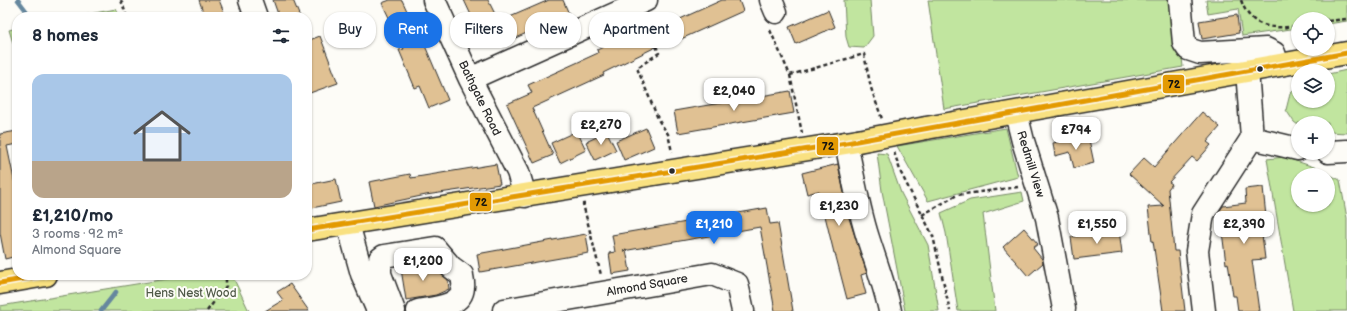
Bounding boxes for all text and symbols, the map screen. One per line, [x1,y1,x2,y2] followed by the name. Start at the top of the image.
[324,12,376,48] chip: Buy
[384,12,442,48] chip: Rent
[450,12,517,48] chip: Filters
[525,12,581,48] chip: New
[589,12,684,48] chip: Apartment
[1291,12,1335,212] map controls
[1291,12,1335,56] button: locate
[270,25,292,47] icon: filters
[32,26,98,46] text: 8 homes
[455,58,504,138] street label: Bathgate Road
[1255,64,1265,74] unlabelled marker
[1291,64,1335,108] button: layers
[1162,74,1185,94] line badge: 72
[701,78,767,112] pin: £2,040
[1168,78,1181,91] text: 72
[713,83,755,99] text: £2,040
[126,100,198,172] icon: home
[568,112,634,146] pin: £2,270
[1291,116,1335,160] button: +
[580,117,622,133] text: £2,270
[1052,117,1100,151] pin: £794
[1061,122,1091,138] text: £794
[1013,129,1048,199] street label: Redmill View
[816,136,839,156] line badge: 72
[822,140,835,153] text: 72
[667,166,677,176] unlabelled marker
[1291,168,1335,212] button: −
[469,192,492,212] line badge: 72
[806,193,872,227] pin: £1,230
[475,196,488,209] text: 72
[819,198,859,214] text: £1,230
[32,206,113,226] text: £1,210/mo
[681,211,747,245] pin: £1,210
[1064,211,1130,245] pin: £1,550
[1211,211,1277,245] pin: £2,390
[695,216,733,232] text: £1,210
[1077,216,1117,232] text: £1,550
[1223,216,1265,232] text: £2,390
[32,226,123,242] text: 3 rooms · 92 m²
[32,242,121,258] text: Almond Square
[390,248,456,282] pin: £1,200
[403,253,443,269] text: £1,200
[605,271,689,300] street label: Almond Square
[145,286,237,301] park label: Hens Nest Wood

